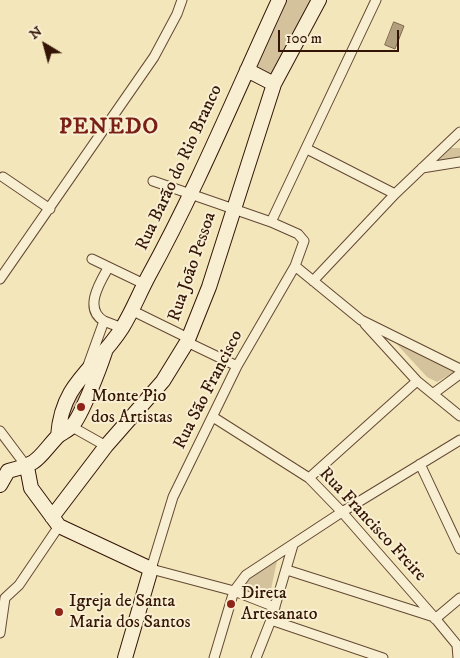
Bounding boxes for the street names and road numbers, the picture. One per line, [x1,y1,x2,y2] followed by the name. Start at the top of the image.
[132,82,228,254] street label: Rua Barão do Rio Branco
[164,210,222,324] street label: Rua João Pessoa
[170,327,248,453] street label: Rua São Francisco
[314,464,430,586] street label: Rua Francisco Freire

